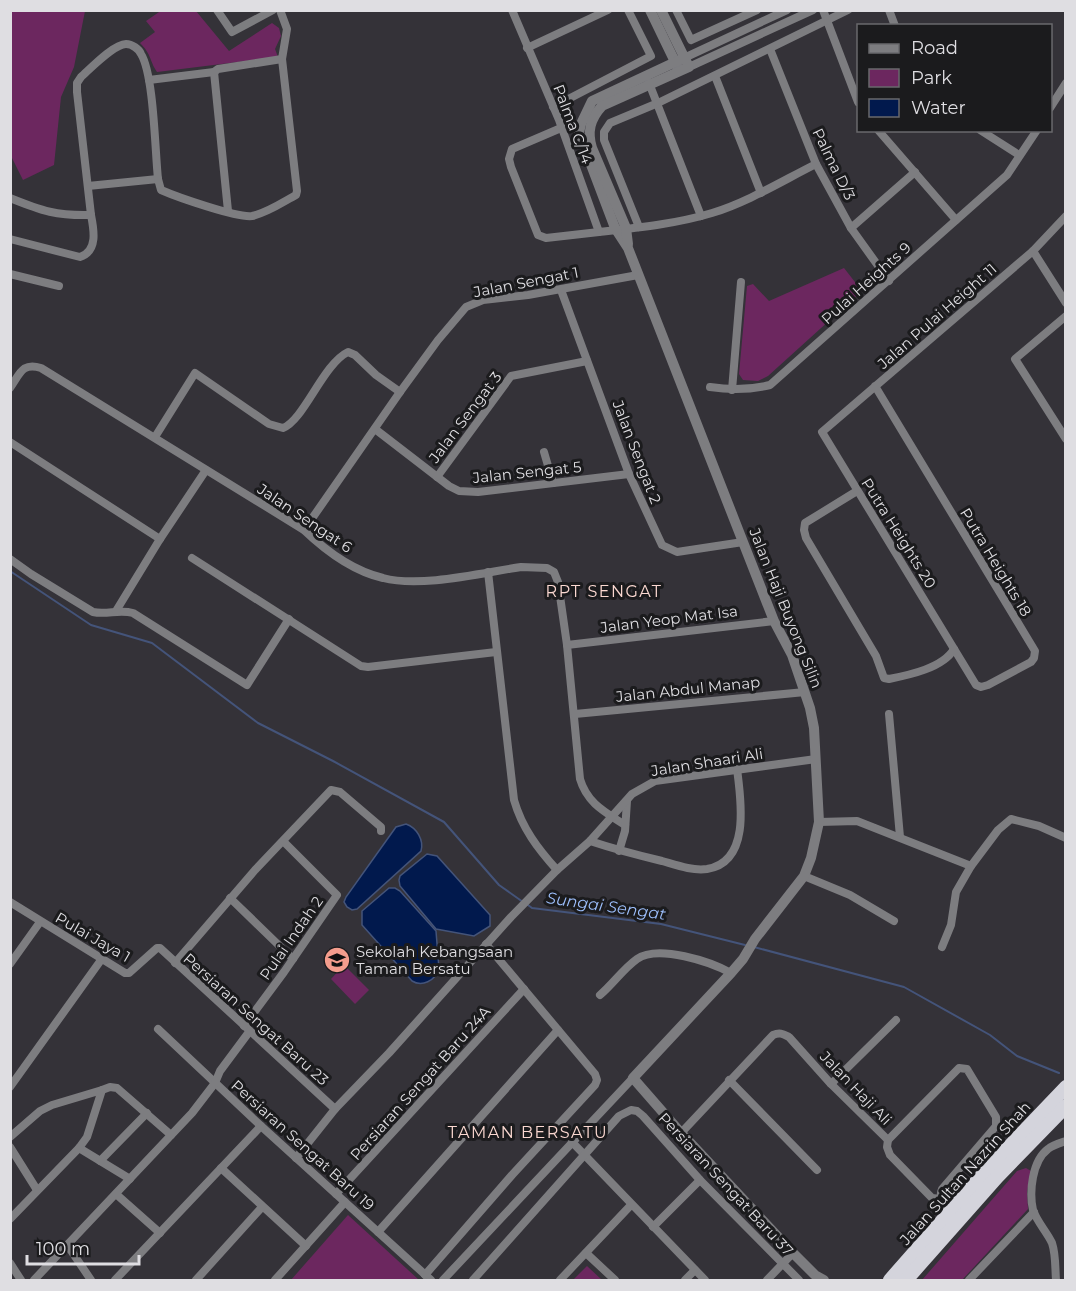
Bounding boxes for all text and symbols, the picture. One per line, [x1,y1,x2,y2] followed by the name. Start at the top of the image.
[857,24,1052,132] legend
[911,37,958,59] text: Road
[911,67,952,89] text: Park
[549,82,597,166] street label: Palma C/14
[911,97,966,119] text: Water
[808,125,860,203] street label: Palma D/3
[817,238,915,328] street label: Pulai Heights 9
[873,259,1000,374] street label: Jalan Pulai Height 11
[471,263,580,302] street label: Jalan Sengat 1
[424,368,505,467] street label: Jalan Sengat 3
[608,397,665,506] street label: Jalan Sengat 2
[471,457,582,487] street label: Jalan Sengat 5
[857,474,941,592] street label: Putra Heights 20
[253,479,356,557] street label: Jalan Sengat 6
[956,504,1036,620] street label: Putra Heights 18
[745,524,827,691] street label: Jalan Haji Buyong Silin
[546,582,662,601] district label: RPT SENGAT
[598,601,739,637] street label: Jalan Yeop Mat Isa
[614,672,761,706] street label: Jalan Abdul Manap
[649,744,764,780] street label: Jalan Shaari Ali
[545,888,667,924] water label: Sungai Sengat
[255,892,327,984] street label: Pulai Indah 2
[52,908,134,966] street label: Pulai Jaya 1
[356,942,513,978] place label: Sekolah Kebangsaan Taman Bersatu
[322,945,352,975] school or university icon: Sekolah Kebangsaan Taman Bersatu
[179,949,333,1089] street label: Persiaran Sengat Baru 23
[346,1002,494,1164] street label: Persiaran Sengat Baru 24A
[815,1046,896,1129] street label: Jalan Haji Ali
[227,1076,379,1214] street label: Persiaran Sengat Baru 19
[895,1097,1034,1249] street label: Jalan Sultan Nazrin Shah
[655,1108,798,1260] street label: Persiaran Sengat Baru 37
[448,1123,608,1142] district label: TAMAN BERSATU
[27,1228,140,1266] scale bar
[36,1238,90,1260] text: 100 m

